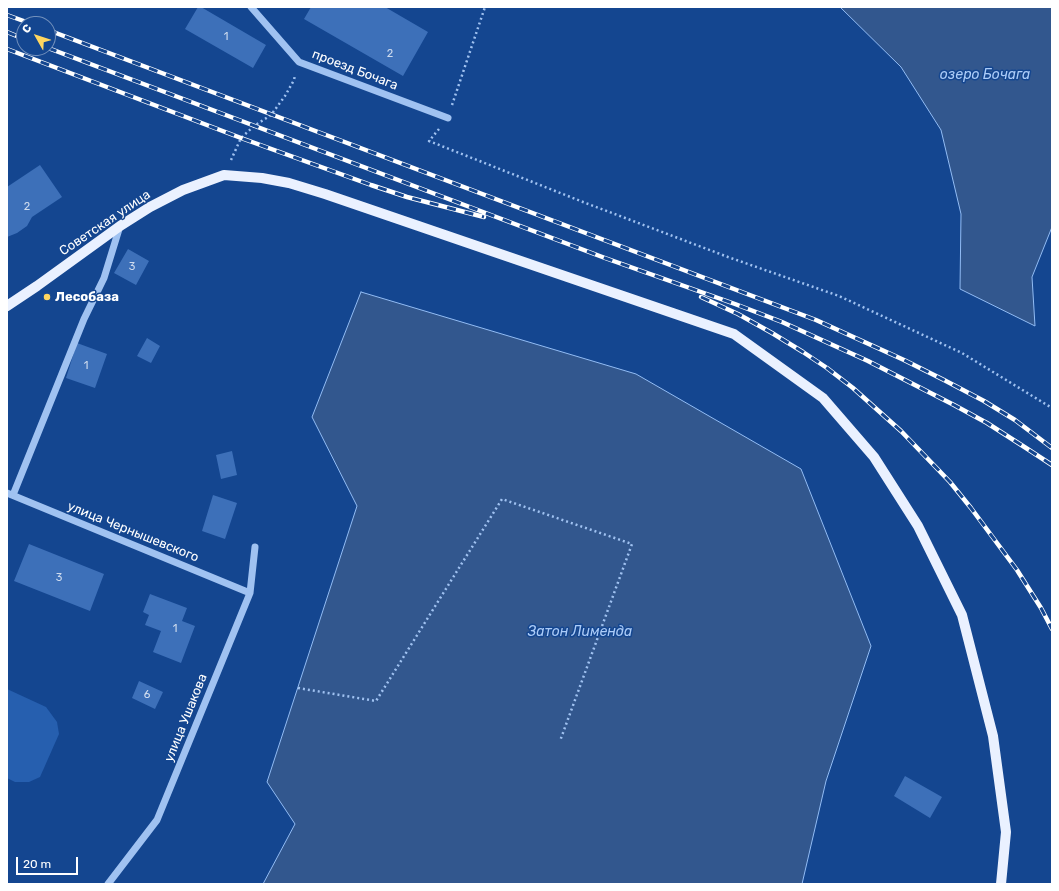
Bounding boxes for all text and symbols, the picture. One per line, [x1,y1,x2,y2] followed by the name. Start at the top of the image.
[16,16,56,56] north arrow
[20,22,35,36] text: С
[224,30,228,44] house number: 1
[310,46,400,94] street label: проезд Бочага
[387,47,393,61] house number: 2
[940,67,1030,83] water label: озеро Бочага
[57,187,153,259] street label: Советская улица
[24,200,30,214] house number: 2
[129,260,135,274] house number: 3
[55,289,119,305] place label: Лесобаза
[42,292,52,302] marker: Лесобаза
[84,359,88,373] house number: 1
[65,499,201,565] street label: улица Чернышевского
[56,571,62,585] house number: 3
[173,622,177,636] house number: 1
[528,624,632,640] water label: Затон Лименда
[161,672,211,764] street label: улица Ушакова
[144,688,150,702] house number: 6
[18,849,80,875] scale bar
[23,857,51,871] text: 20 m

